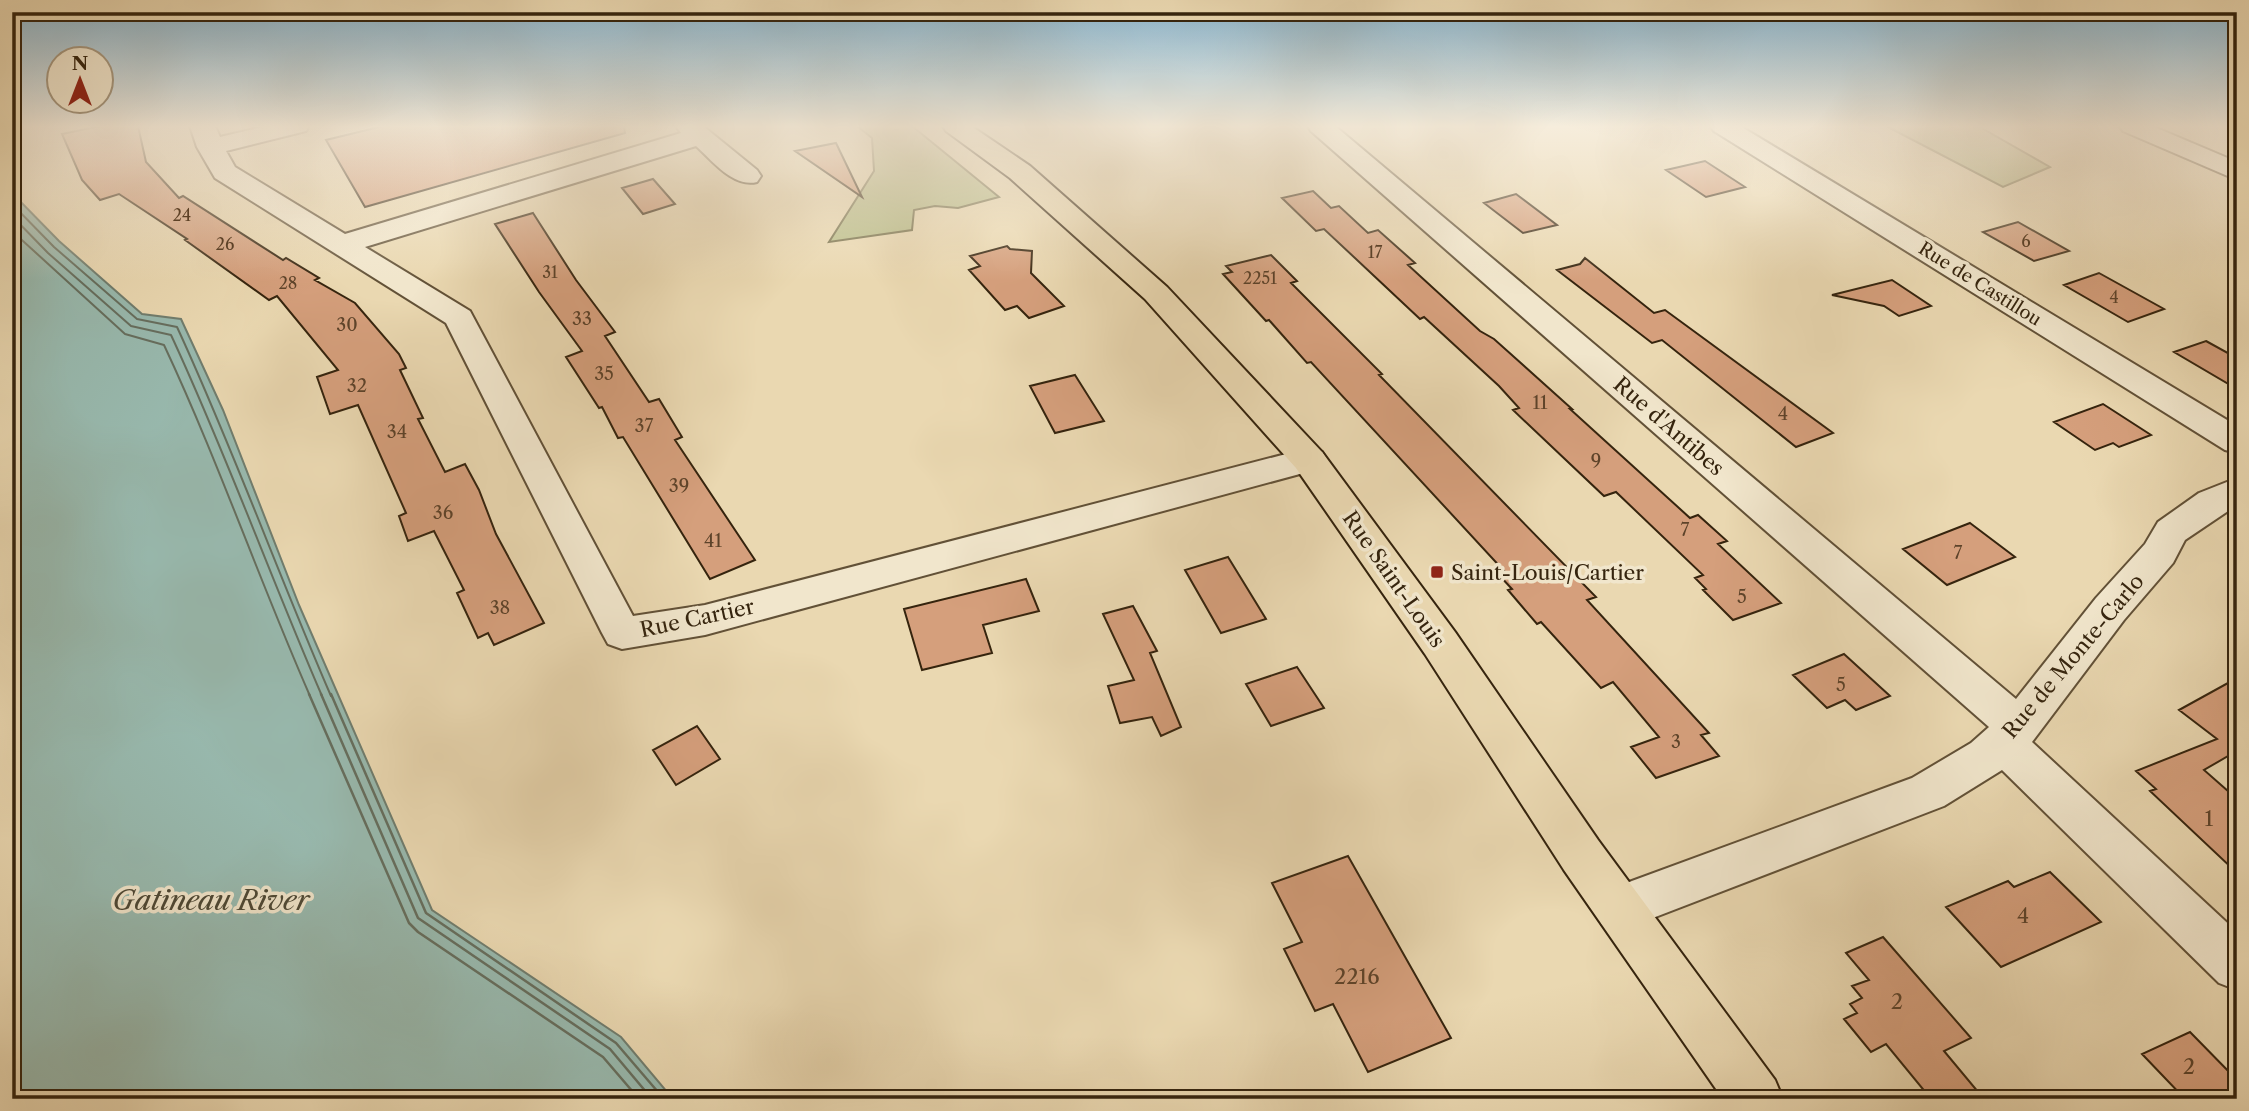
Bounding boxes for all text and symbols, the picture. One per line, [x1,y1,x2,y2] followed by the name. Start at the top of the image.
[46,46,116,116] north arrow
[72,52,88,75] text: N
[173,205,191,225] house number: 24
[2021,231,2031,251] house number: 6
[216,234,234,254] house number: 26
[1914,237,2046,331] street label: Rue de Castillou
[1368,242,1382,262] house number: 17
[542,262,558,282] house number: 31
[1243,268,1277,288] house number: 2251
[279,273,297,293] house number: 28
[2109,287,2119,307] house number: 4
[572,308,592,330] house number: 33
[336,314,358,336] house number: 30
[594,363,614,385] house number: 35
[1609,371,1729,481] street label: Rue d'Antibes
[347,375,367,397] house number: 32
[1532,392,1548,414] house number: 11
[1778,403,1788,425] house number: 4
[635,415,654,437] house number: 37
[387,421,407,443] house number: 34
[1591,450,1601,472] house number: 9
[669,475,689,497] house number: 39
[433,502,453,524] house number: 36
[1338,506,1450,652] street label: Rue Saint-Louis
[1681,519,1690,541] house number: 7
[704,530,722,552] house number: 41
[1954,542,1963,564] house number: 7
[1451,560,1644,585] place label: Saint-Louis/Cartier
[1429,564,1445,580] marker: Saint-Louis/Cartier
[1997,569,2149,743] street label: Rue de Monte-Carlo
[1737,586,1747,608] house number: 5
[638,594,757,642] street label: Rue Cartier
[490,597,510,619] house number: 38
[1836,674,1846,696] house number: 5
[1671,731,1681,753] house number: 3
[2205,806,2214,831] house number: 1
[112,883,312,917] water label: Gatineau River
[2017,903,2029,928] house number: 4
[1334,964,1380,989] house number: 2216
[1891,989,1903,1014] house number: 2
[2183,1054,2195,1079] house number: 2

